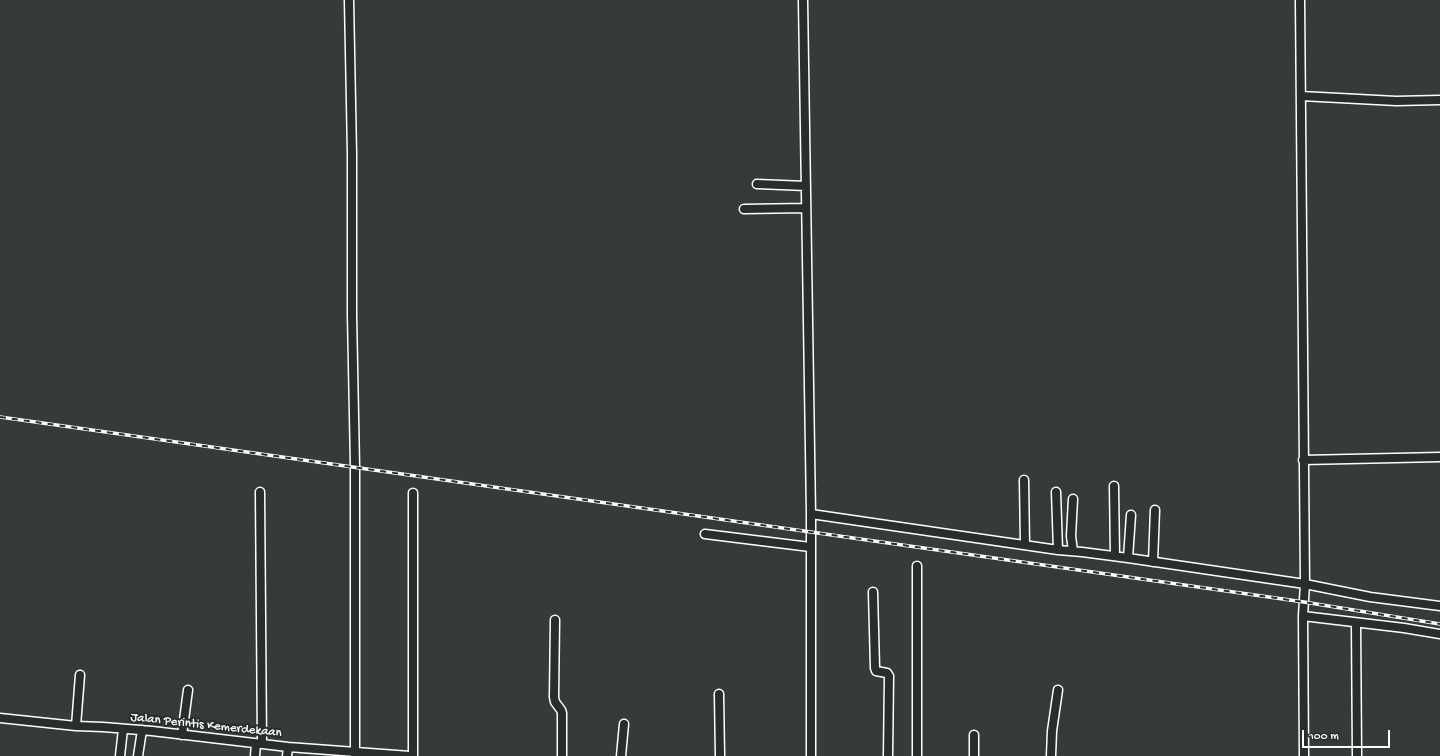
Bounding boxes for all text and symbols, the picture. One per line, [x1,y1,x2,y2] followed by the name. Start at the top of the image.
[130,710,282,742] street label: Jalan Perintis Kemerdekaan
[1304,722,1392,748] scale bar
[1309,730,1339,744] text: 100 m

